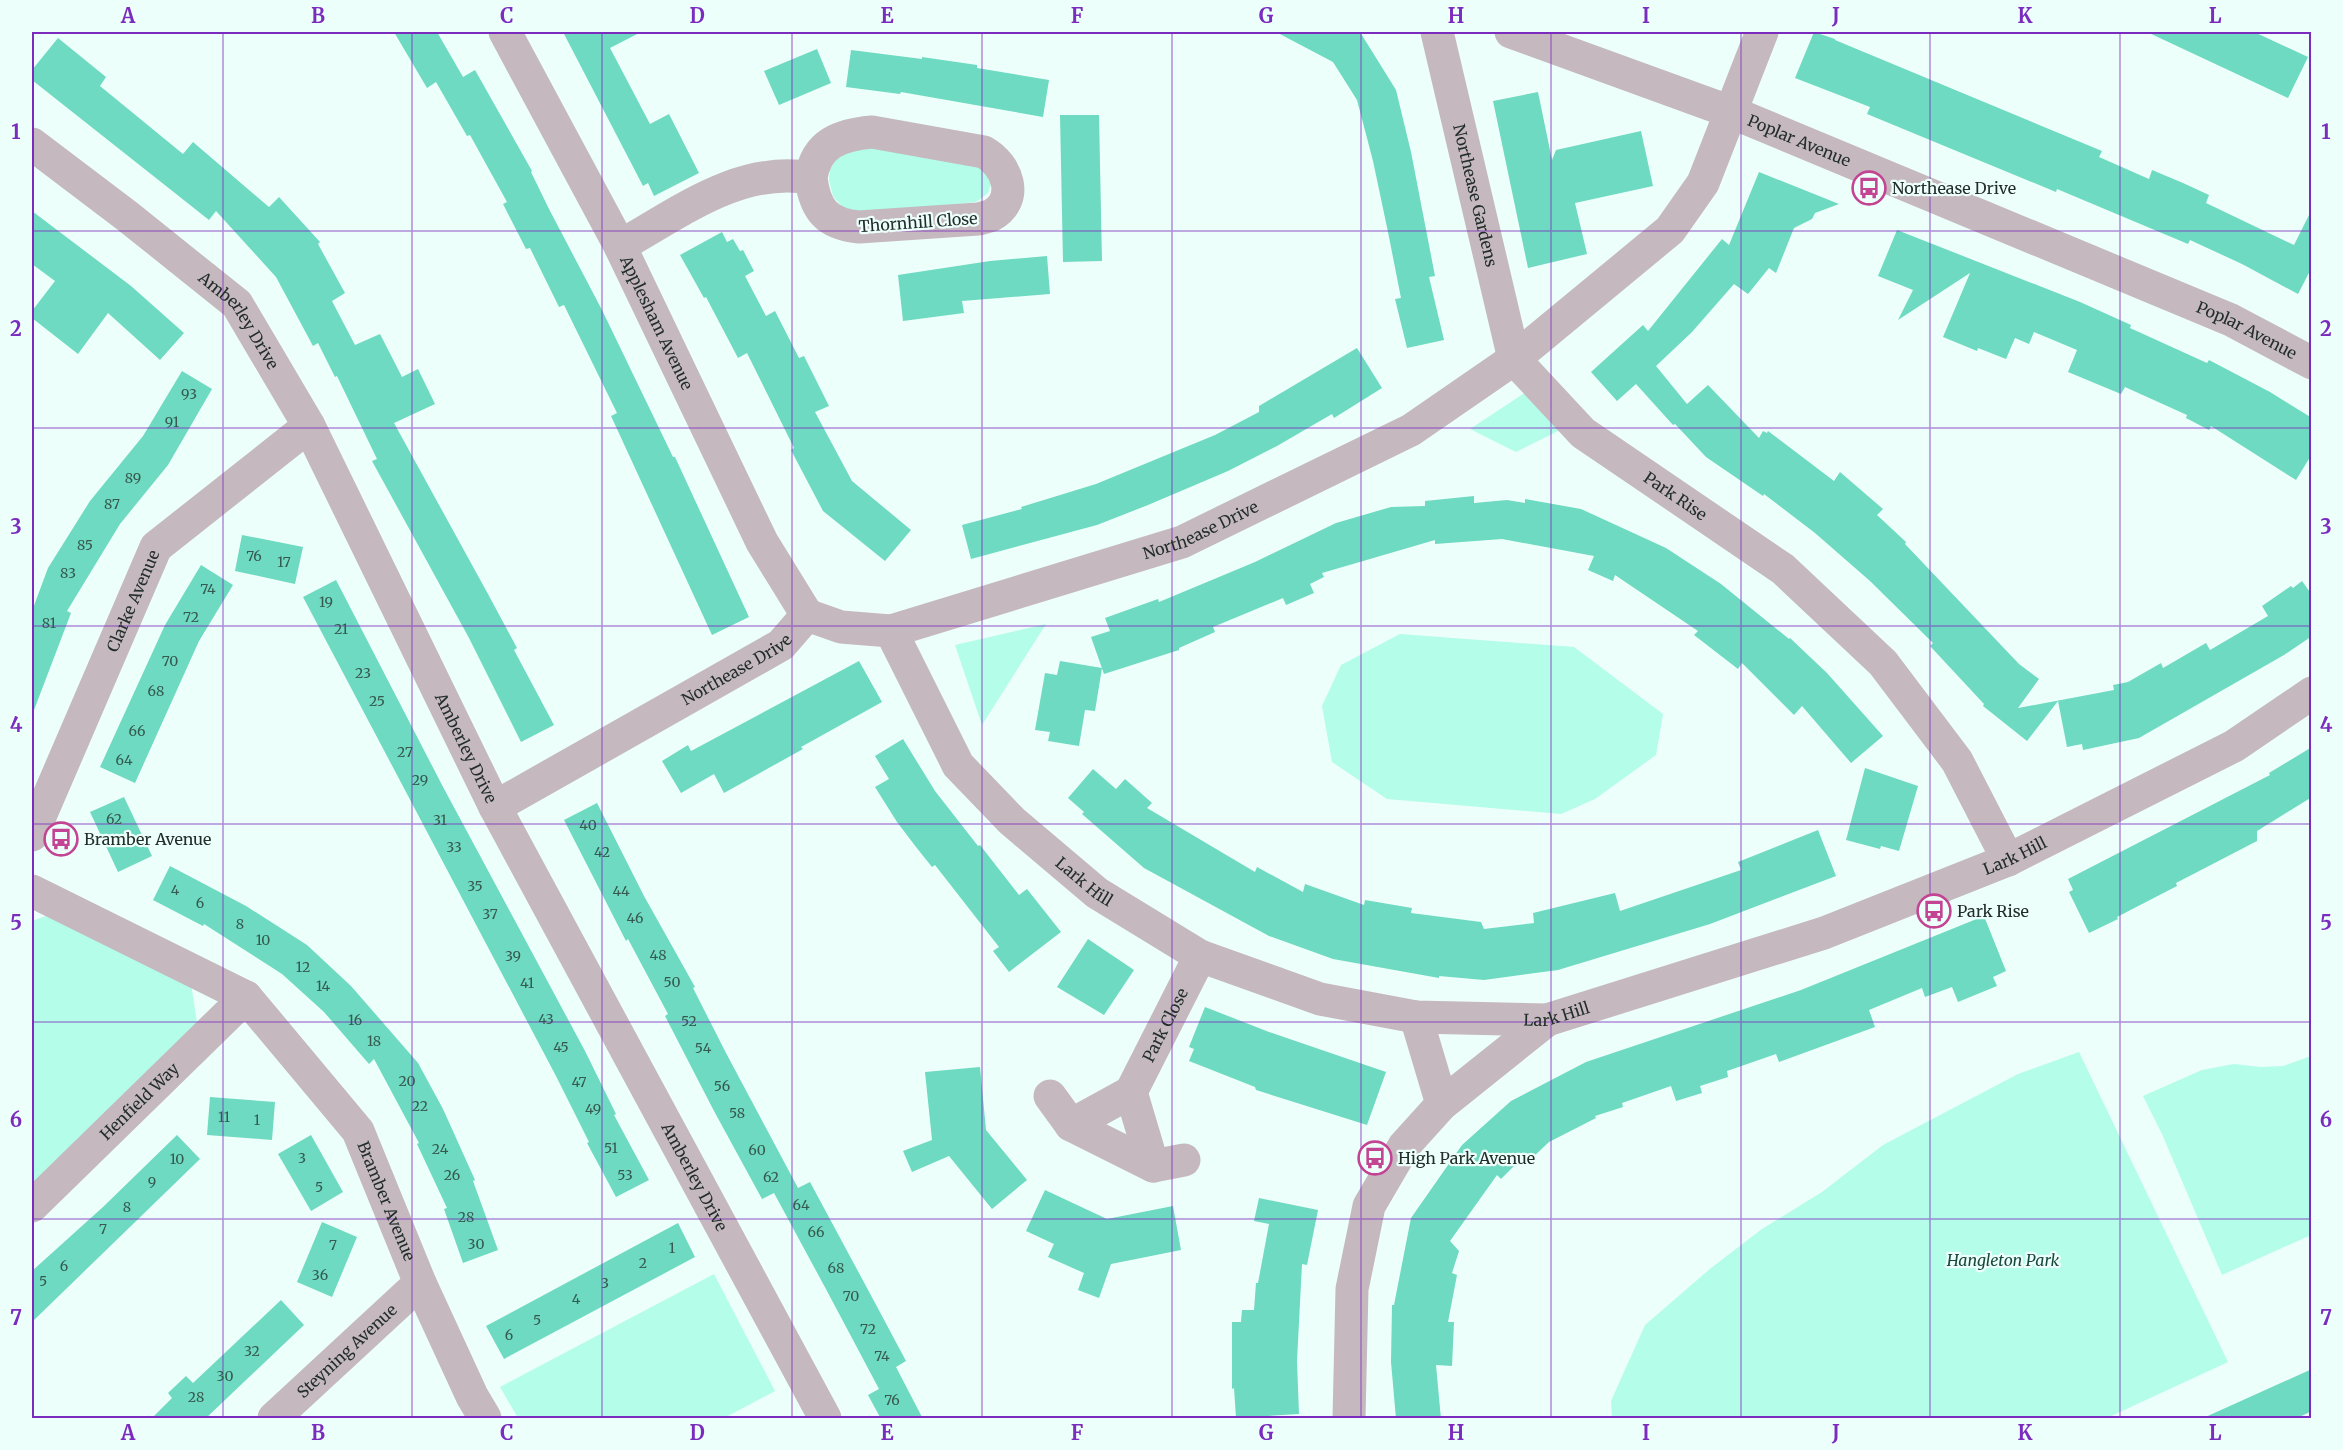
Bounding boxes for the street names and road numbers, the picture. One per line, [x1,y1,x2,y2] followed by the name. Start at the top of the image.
[1745,110,1854,171] street label: Poplar Avenue
[1449,122,1502,269] street label: Northease Gardens
[858,208,978,236] street label: Thornhill Close
[616,251,698,393] street label: Applesham Avenue
[194,267,283,373] street label: Amberley Drive
[2193,297,2300,363] street label: Poplar Avenue
[1640,467,1711,524] street label: Park Rise
[1140,496,1261,563] street label: Northease Drive
[102,547,164,655] street label: Clarke Avenue
[678,630,796,709] street label: Northease Drive
[430,689,502,806] street label: Amberley Drive
[1980,832,2050,879] street label: Lark Hill
[1052,853,1117,910] street label: Lark Hill
[1138,985,1192,1065] street label: Park Close
[1523,997,1592,1030] street label: Lark Hill
[96,1058,183,1144] street label: Henfield Way
[657,1118,732,1234] street label: Amberley Drive
[353,1138,420,1264] street label: Bramber Avenue
[293,1300,401,1402] street label: Steyning Avenue

